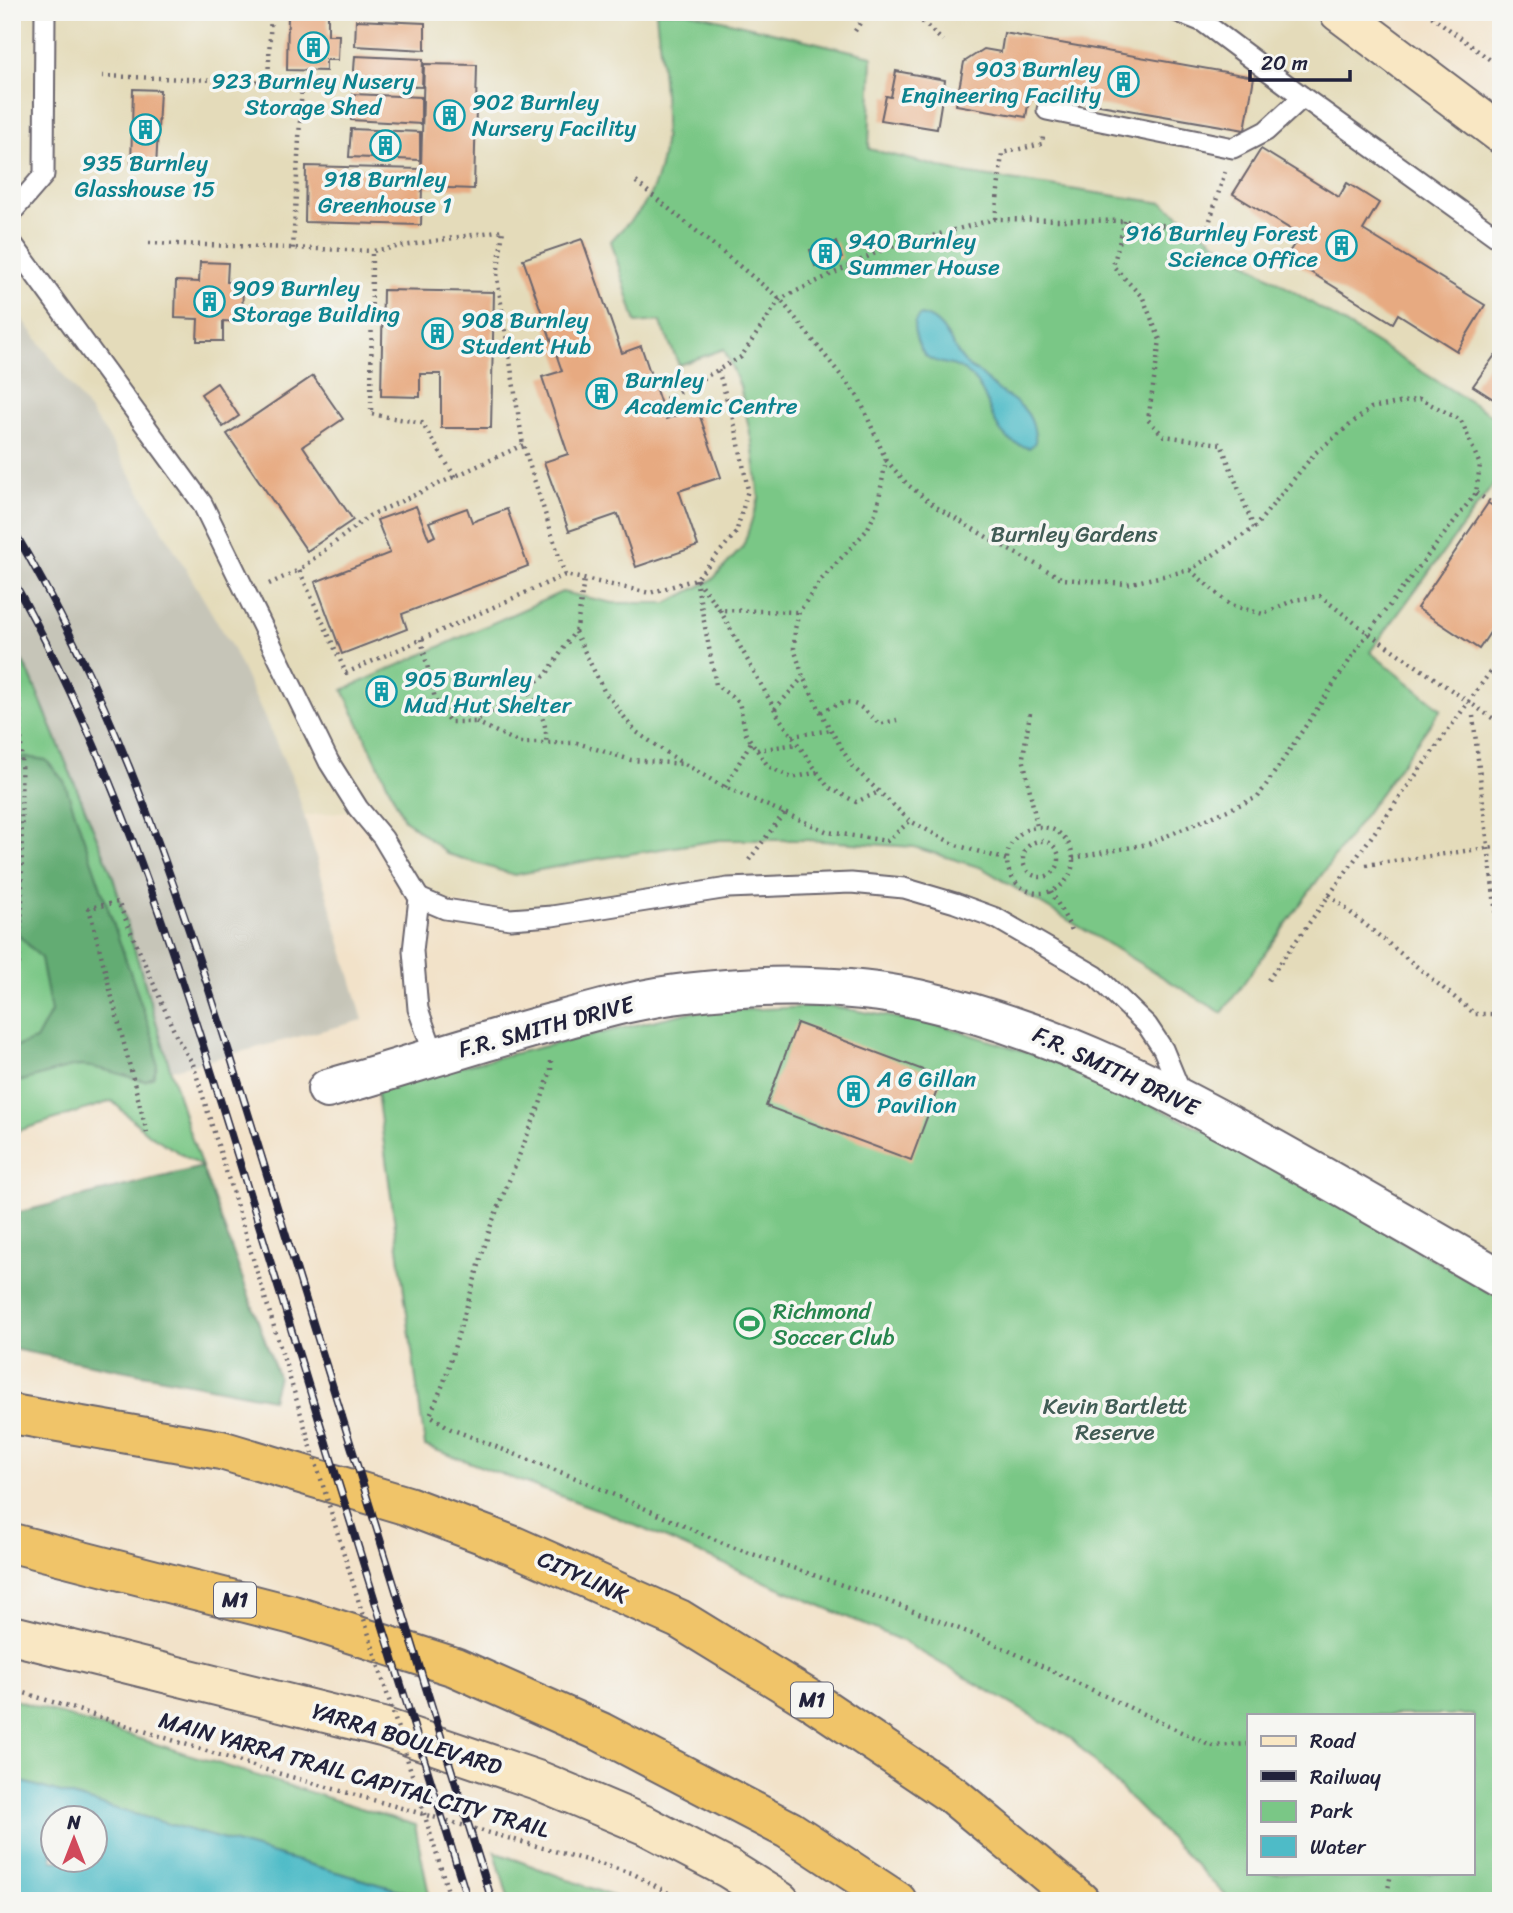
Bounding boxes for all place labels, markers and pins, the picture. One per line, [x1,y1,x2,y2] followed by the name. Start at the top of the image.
[296,30,330,64] building icon: 923 Burnley Nusery Storage Shed
[901,49,1101,116] place label: 903 Burnley Engineering Facility
[212,61,415,128] place label: 923 Burnley Nusery Storage Shed
[1107,65,1141,99] building icon: 903 Burnley Engineering Facility
[472,82,636,149] place label: 902 Burnley Nursery Facility
[432,98,466,132] building icon: 902 Burnley Nursery Facility
[128,112,162,146] building icon: 935 Burnley Glasshouse 15
[368,128,402,162] building icon: 918 Burnley Greenhouse 1
[75,143,215,210] place label: 935 Burnley Glasshouse 15
[318,159,452,226] place label: 918 Burnley Greenhouse 1
[1125,213,1318,280] place label: 916 Burnley Forest Science Office
[848,221,1000,288] place label: 940 Burnley Summer House
[1324,229,1358,263] building icon: 916 Burnley Forest Science Office
[808,237,842,271] building icon: 940 Burnley Summer House
[232,268,401,335] place label: 909 Burnley Storage Building
[192,284,226,318] building icon: 909 Burnley Storage Building
[461,300,591,367] place label: 908 Burnley Student Hub
[421,316,455,350] building icon: 908 Burnley Student Hub
[624,360,798,427] place label: Burnley Academic Centre
[585,376,619,410] building icon: Burnley Academic Centre
[404,659,573,726] place label: 905 Burnley Mud Hut Shelter
[364,675,398,709] building icon: 905 Burnley Mud Hut Shelter
[876,1059,977,1126] place label: A G Gillan Pavilion
[837,1075,871,1109] building icon: A G Gillan Pavilion
[773,1291,895,1358] place label: Richmond Soccer Club
[733,1307,767,1341] sports icon: Richmond Soccer Club

